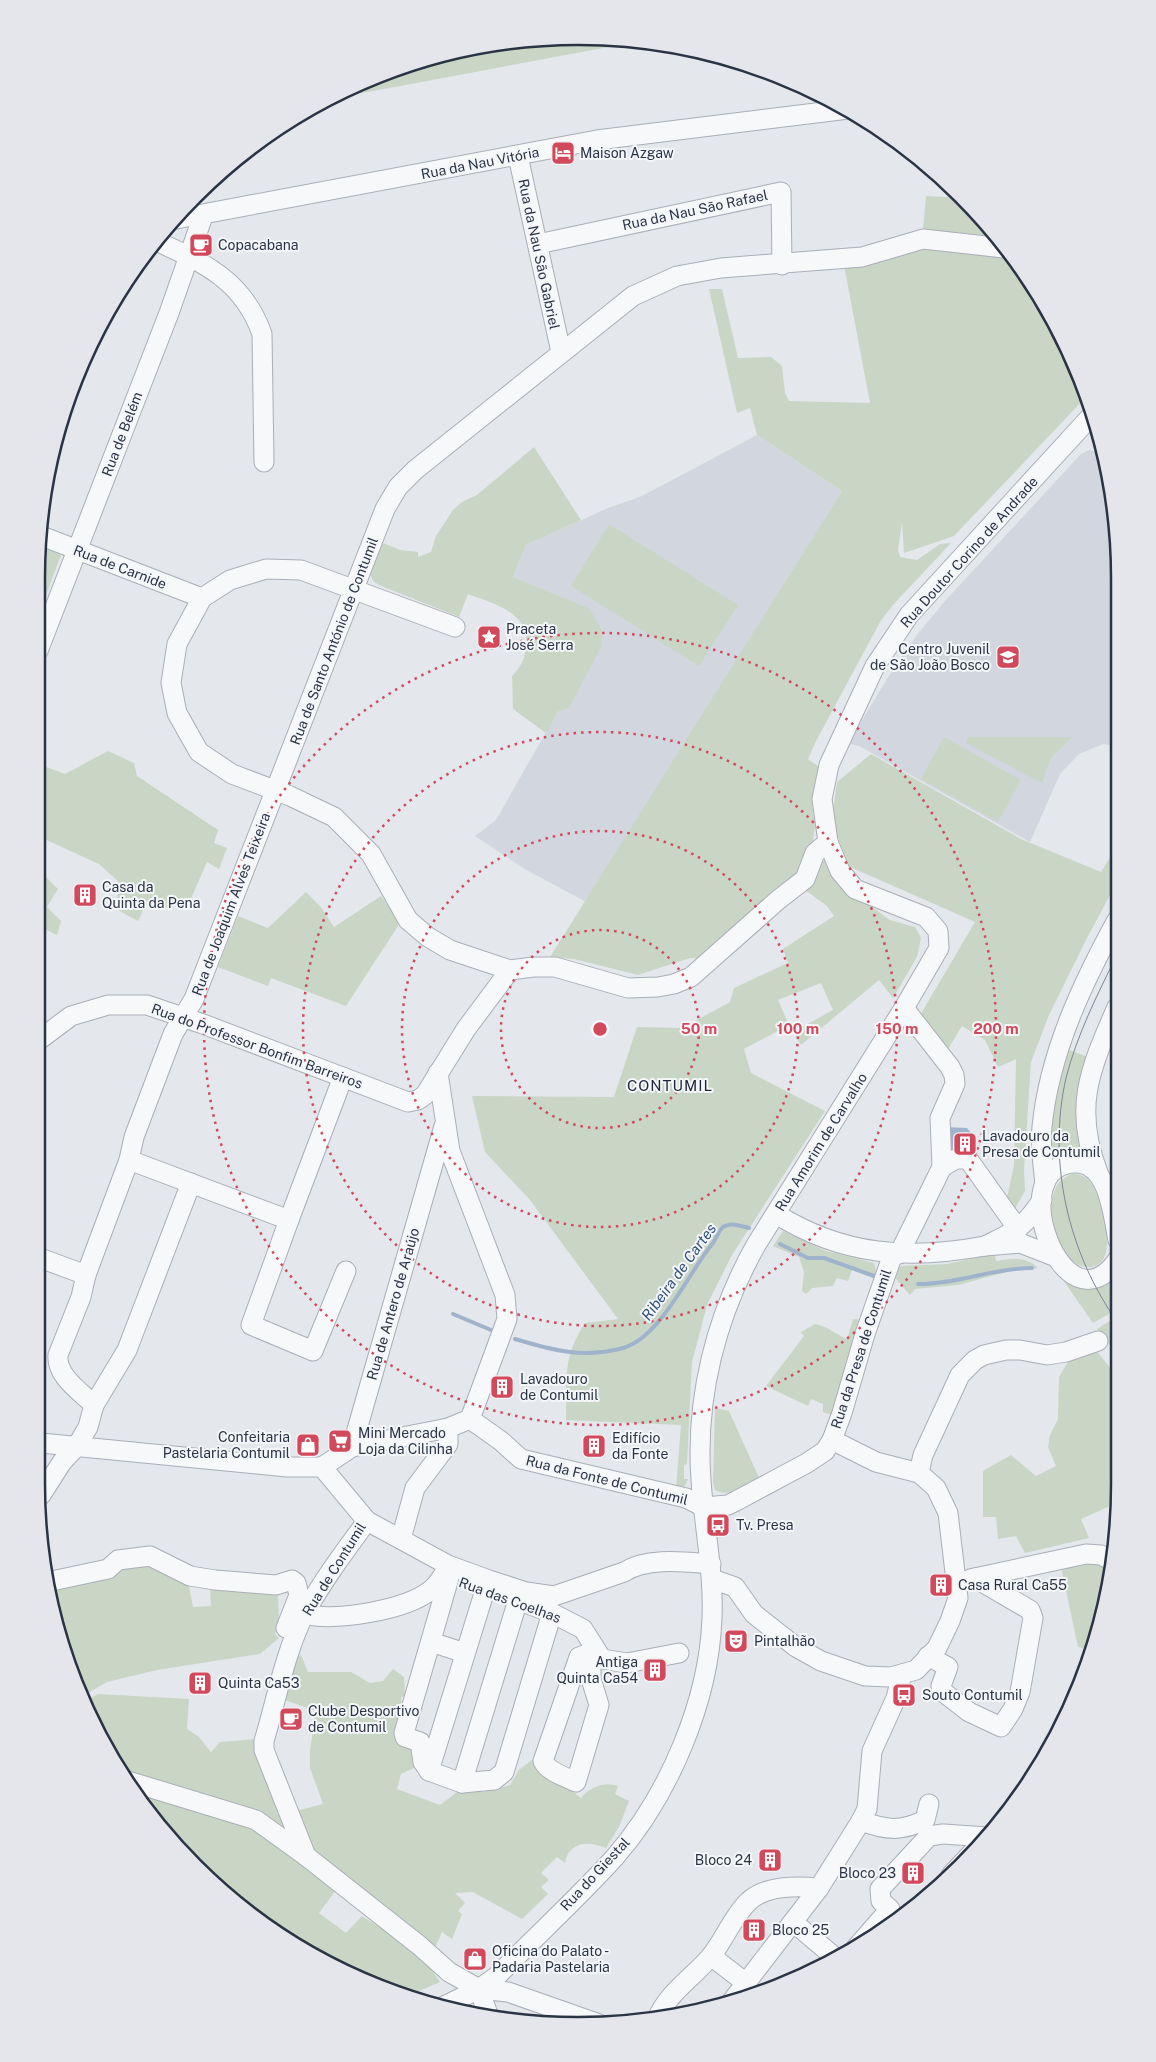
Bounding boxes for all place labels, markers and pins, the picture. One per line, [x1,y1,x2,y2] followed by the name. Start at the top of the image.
[550,140,576,166] hotel icon: Maison Azgaw
[580,145,674,161] place label: Maison Azgaw
[188,232,214,258] cafe icon: Copacabana
[218,237,299,253] place label: Copacabana
[506,621,573,653] place label: Praceta José Serra
[476,624,502,650] place icon: Praceta José Serra
[870,641,990,673] place label: Centro Juvenil de São João Bosco
[995,644,1021,670] school or university icon: Centro Juvenil de São João Bosco
[102,879,200,911] place label: Casa da Quinta da Pena
[72,882,98,908] building icon: Casa da Quinta da Pena
[591,1020,609,1038] centre of rings
[982,1128,1101,1160] place label: Lavadouro da Presa de Contumil
[952,1131,978,1157] building icon: Lavadouro da Presa de Contumil
[520,1371,598,1403] place label: Lavadouro de Contumil
[489,1374,515,1400] building icon: Lavadouro de Contumil
[358,1425,453,1457] place label: Mini Mercado Loja da Cilinha
[327,1428,353,1454] supermarket icon: Mini Mercado Loja da Cilinha
[163,1429,290,1461] place label: Confeitaria Pastelaria Contumil
[612,1430,669,1462] place label: Edifício da Fonte
[295,1432,321,1458] shop icon: Confeitaria Pastelaria Contumil
[581,1433,607,1459] building icon: Edifício da Fonte
[705,1512,731,1538] bus stop icon: Tv. Presa
[736,1517,794,1533] place label: Tv. Presa
[928,1572,954,1598] building icon: Casa Rural Ca55
[958,1577,1067,1593] place label: Casa Rural Ca55
[723,1628,749,1654] theatre icon: Pintalhão
[754,1633,815,1649] place label: Pintalhão
[556,1654,638,1686] place label: Antiga Quinta Ca54
[642,1657,668,1683] building icon: Antiga Quinta Ca54
[187,1670,213,1696] building icon: Quinta Ca53
[218,1675,300,1691] place label: Quinta Ca53
[891,1682,917,1708] bus stop icon: Souto Contumil
[922,1687,1023,1703] place label: Souto Contumil
[308,1703,419,1735] place label: Clube Desportivo de Contumil
[278,1706,304,1732] cafe icon: Clube Desportivo de Contumil
[757,1847,783,1873] building icon: Bloco 24
[695,1852,752,1868] place label: Bloco 24
[900,1860,926,1886] building icon: Bloco 23
[839,1865,896,1881] place label: Bloco 23
[741,1917,767,1943] building icon: Bloco 25
[772,1922,829,1938] place label: Bloco 25
[492,1943,610,1975] place label: Oficina do Palato - Padaria Pastelaria
[462,1946,488,1972] shop icon: Oficina do Palato - Padaria Pastelaria

